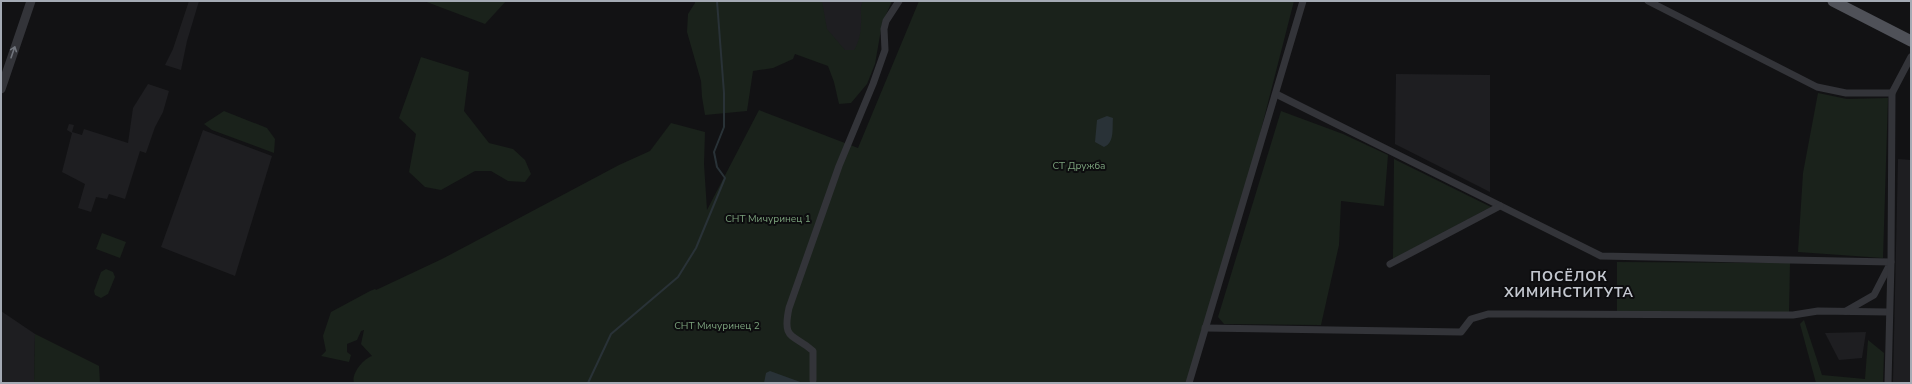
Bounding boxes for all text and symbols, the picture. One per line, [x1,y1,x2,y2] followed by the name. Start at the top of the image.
[10,46,18,58] one-way arrow
[1052,159,1106,173] park label: СТ Дружба
[725,212,811,226] park label: СНТ Мичуринец 1
[1503,267,1634,302] district label: ПОСЁЛОК ХИМИНСТИТУТА
[674,319,760,333] park label: СНТ Мичуринец 2

